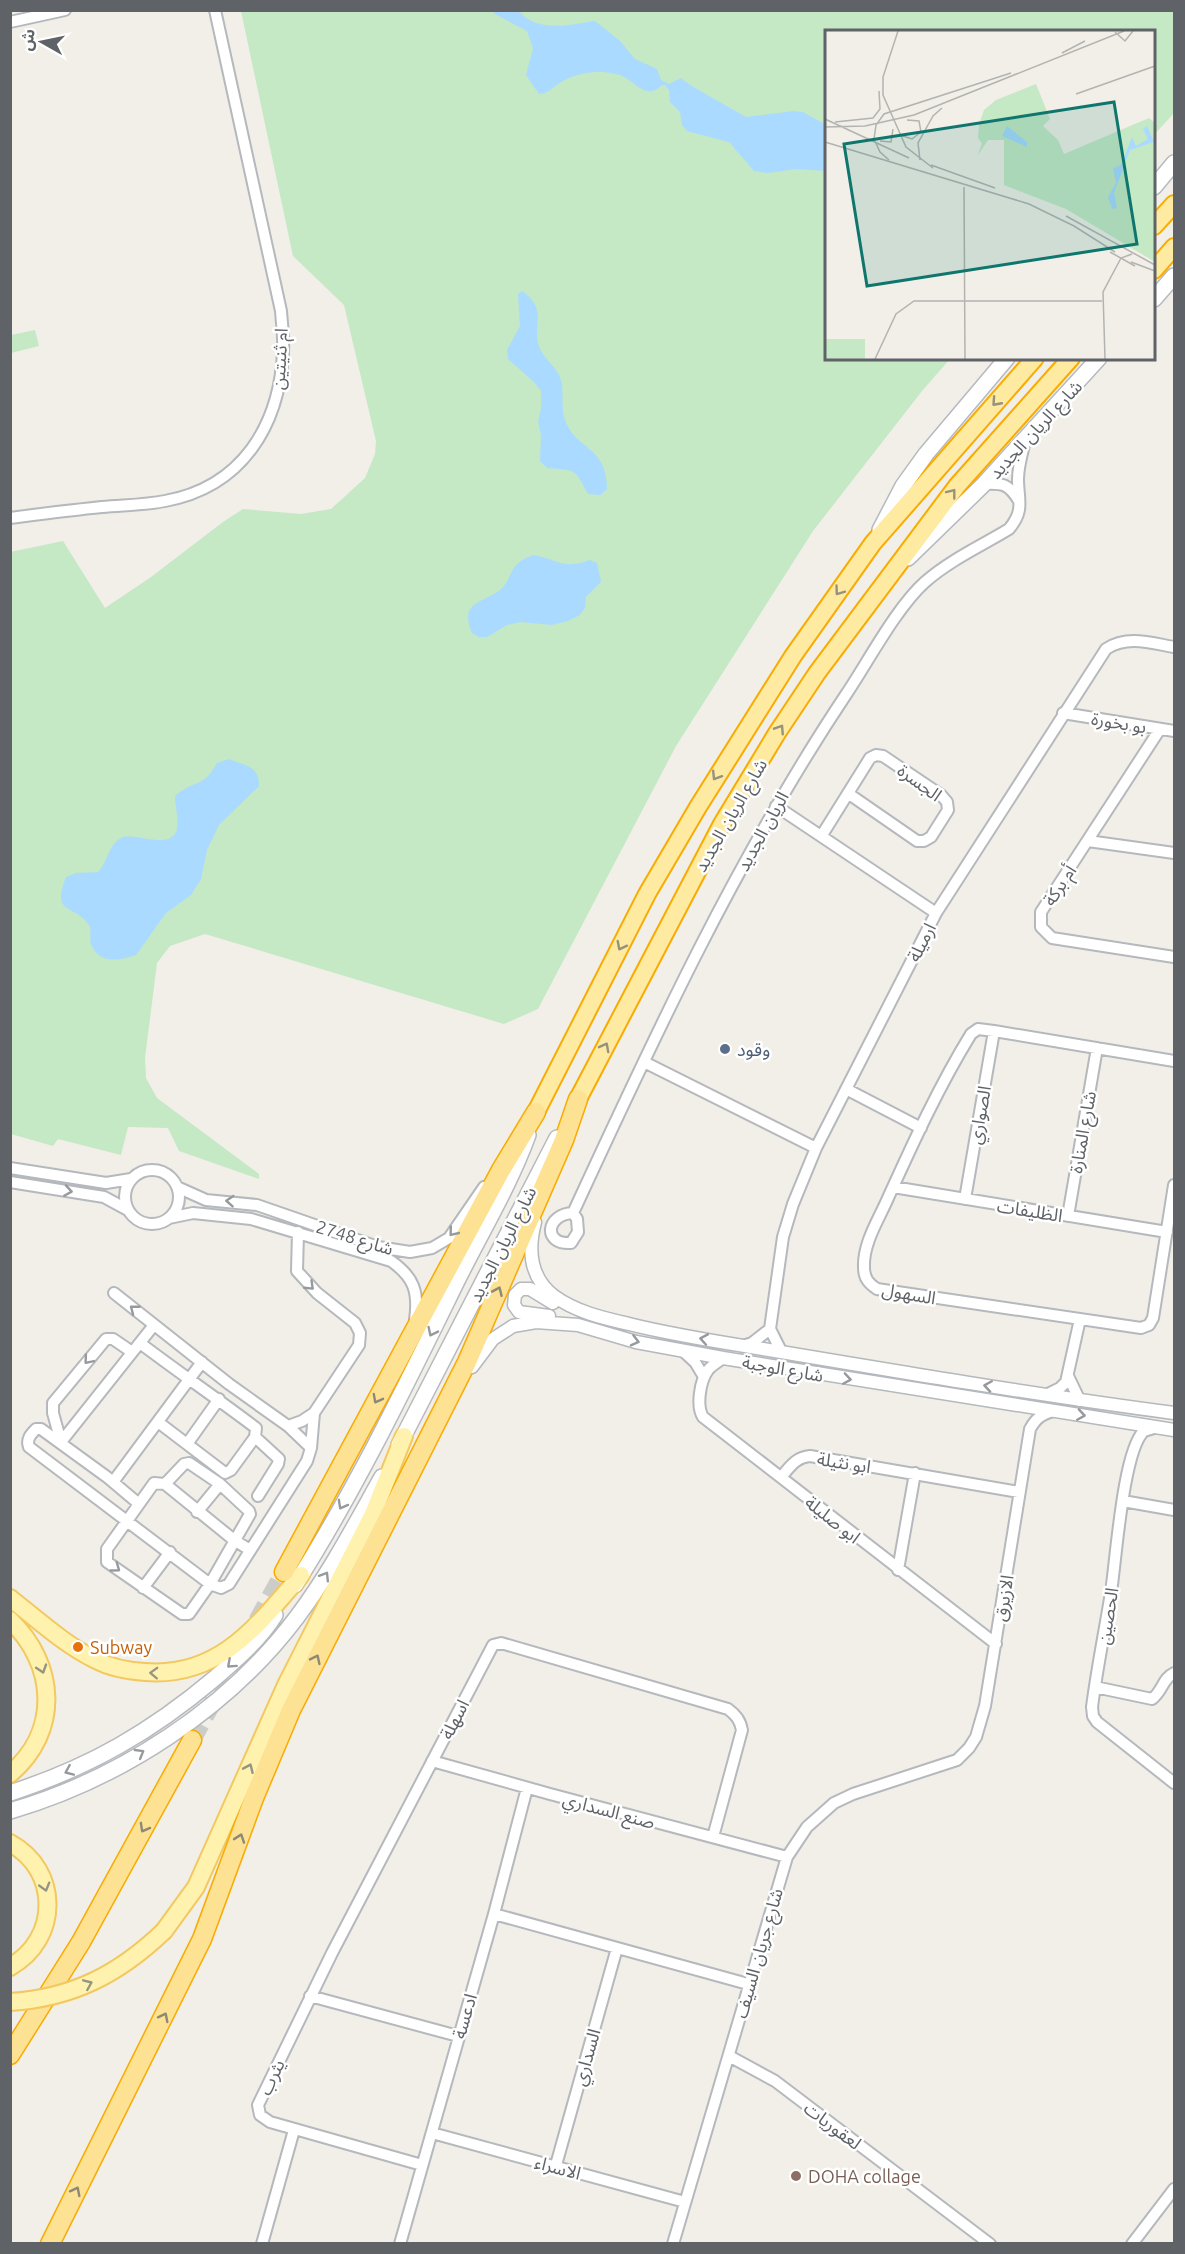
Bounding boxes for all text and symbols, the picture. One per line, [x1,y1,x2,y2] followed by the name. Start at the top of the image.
[12,12,72,72] north arrow
[17,27,39,52] text: ش
[825,30,1155,360] inset map
[267,328,296,391] street label: ام ثنيتين
[984,376,1089,486] street label: شارع الريان الجديد
[992,395,1003,406] one-way arrow
[945,488,956,499] one-way arrow
[835,584,846,595] one-way arrow
[1090,708,1148,738] street label: بو بخورة
[773,725,784,736] one-way arrow
[689,755,771,875] street label: شارع الريان الجديد
[893,759,946,806] street label: الجسرة
[712,770,724,780] one-way arrow
[731,787,793,875] street label: الريان الجديد
[1038,861,1084,912] street label: أم بركة
[903,919,941,965] street label: ارميلة
[617,940,628,950] one-way arrow
[737,1039,770,1061] place label: وقود
[598,1042,609,1053] one-way arrow
[718,1042,732,1056] marker: وقود
[964,1084,998,1147] street label: الصواري
[1065,1089,1104,1176] street label: شارع المنارة
[464,1183,544,1307] street label: شارع الريان الجديد
[63,1184,73,1197] one-way arrow
[226,1195,235,1208] one-way arrow
[996,1195,1064,1225] street label: الظليفات
[312,1216,396,1263] street label: شارع 2748
[449,1225,460,1236] one-way arrow
[302,1278,313,1289] one-way arrow
[880,1278,938,1310] street label: السهول
[491,1286,503,1297] one-way arrow
[130,1305,141,1316] one-way arrow
[428,1325,440,1336] one-way arrow
[630,1333,640,1346] one-way arrow
[699,1334,708,1346] one-way arrow
[740,1351,825,1390] street label: شارع الوجبة
[84,1353,95,1364] one-way arrow
[843,1372,852,1384] one-way arrow
[983,1381,992,1393] one-way arrow
[373,1393,384,1404] one-way arrow
[1077,1409,1086,1421] one-way arrow
[815,1448,872,1478] street label: ابو نثيلة
[800,1491,864,1548] street label: ابو صليلة
[338,1499,349,1509] one-way arrow
[110,1561,121,1572] one-way arrow
[317,1572,328,1583] one-way arrow
[989,1573,1019,1623] street label: الازيرق
[1093,1586,1123,1646] street label: الحصين
[90,1637,152,1657] place label: Subway
[71,1640,85,1654] marker: Subway
[308,1654,320,1665] one-way arrow
[227,1657,238,1668] one-way arrow
[34,1663,47,1674] one-way arrow
[150,1666,159,1679] one-way arrow
[436,1696,473,1743] street label: اسهلة
[134,1749,145,1760] one-way arrow
[241,1763,253,1774] one-way arrow
[65,1764,76,1776] one-way arrow
[559,1788,657,1837] street label: صنع السداري
[140,1822,151,1832] one-way arrow
[233,1833,245,1844] one-way arrow
[38,1882,51,1892] one-way arrow
[730,1886,791,2022] street label: شارع جريان السيف
[81,1979,92,1991] one-way arrow
[448,1991,480,2041] street label: ادعسة
[157,2013,168,2024] one-way arrow
[568,2026,608,2089] street label: السداري
[254,2056,290,2099] street label: يثرب
[799,2097,865,2154] street label: لعقوريات
[532,2151,583,2185] street label: الاسراء
[808,2166,921,2186] place label: DOHA collage
[789,2169,803,2183] marker: DOHA collage
[69,2187,80,2198] one-way arrow

